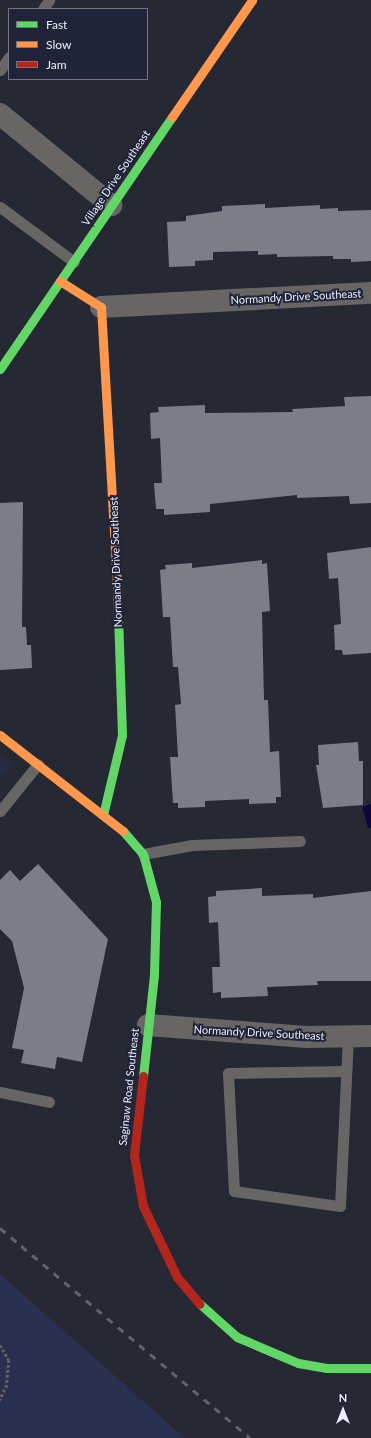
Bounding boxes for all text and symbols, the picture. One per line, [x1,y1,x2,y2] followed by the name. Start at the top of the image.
[8,8,148,80] legend
[46,17,67,32] text: Fast
[46,37,71,52] text: Slow
[46,57,67,72] text: Jam
[79,128,153,228] street label: Village Drive Southeast
[230,287,362,307] street label: Normandy Drive Southeast
[107,496,125,628] street label: Normandy Drive Southeast
[193,1023,325,1043] street label: Normandy Drive Southeast
[116,1027,142,1147] street label: Saginaw Road Southeast
[323,1390,363,1430] north arrow
[339,1391,347,1404] text: N

